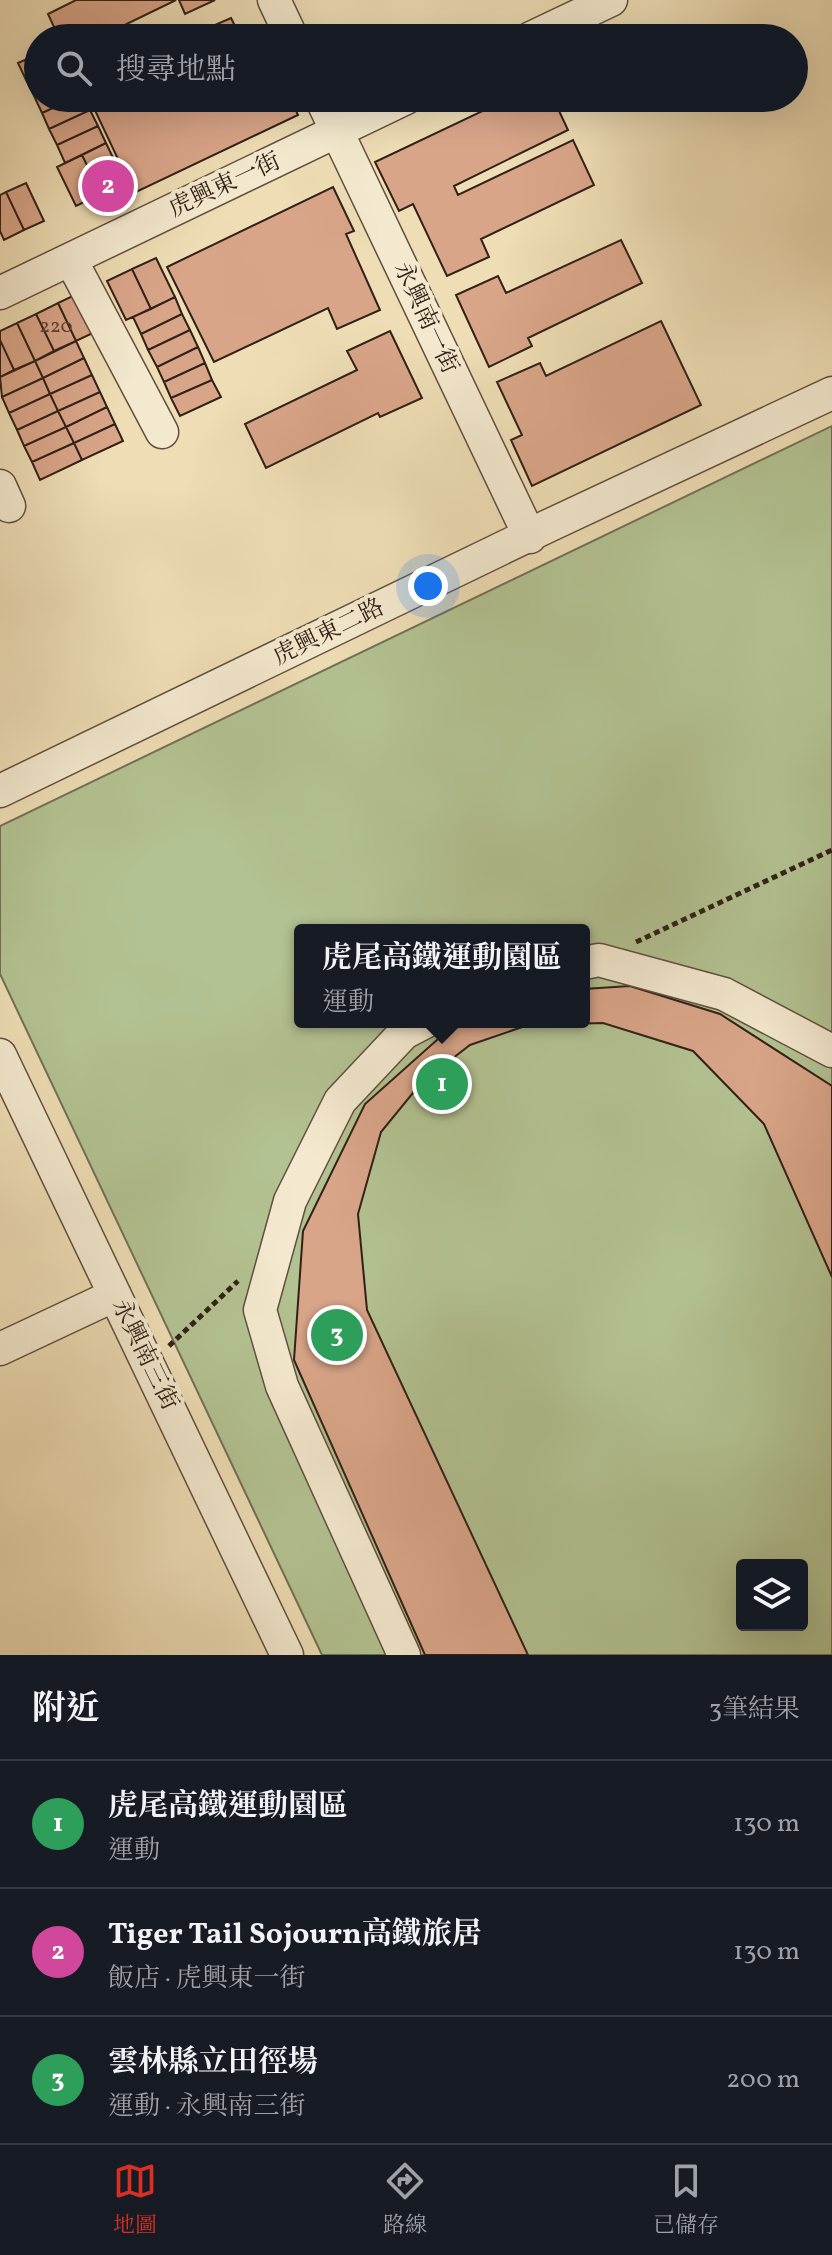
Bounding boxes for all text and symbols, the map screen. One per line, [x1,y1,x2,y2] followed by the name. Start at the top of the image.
[24,24,808,112] search box
[52,46,96,90] icon: search
[116,50,236,92] text: 搜尋地點
[163,145,287,227] street label: 虎興東一街
[82,156,134,216] pin: 2
[384,256,466,380] street label: 永興南一街
[39,313,73,341] house number: 220
[408,566,448,606] your location
[268,591,390,675] street label: 虎興東二路
[294,924,590,1028] popup
[322,938,562,980] text: 虎尾高鐵運動園區
[322,985,374,1021] text: 運動
[416,1054,468,1114] pin: 1
[102,1294,186,1416] street label: 永興南三街
[311,1305,363,1365] pin: 3
[736,1559,808,1631] map controls
[736,1559,808,1631] button: layers
[32,1687,100,1734] text: 附近
[709,1692,800,1728] text: 3筆結果
[108,1786,348,1828] text: 虎尾高鐵運動園區
[53,1806,63,1842] text: 1
[733,1806,800,1842] text: 130 m
[108,1833,160,1869] text: 運動
[108,1914,482,1956] text: Tiger Tail Sojourn高鐵旅居
[51,1934,65,1970] text: 2
[733,1934,800,1970] text: 130 m
[108,1961,306,1997] text: 飯店 · 虎興東一街
[108,2042,318,2084] text: 雲林縣立田徑場
[51,2062,65,2098] text: 3
[726,2062,800,2098] text: 200 m
[108,2089,306,2125] text: 運動 · 永興南三街
[113,2159,157,2242] tab: 地圖
[383,2159,427,2242] tab: 路線
[653,2159,719,2242] tab: 已儲存

